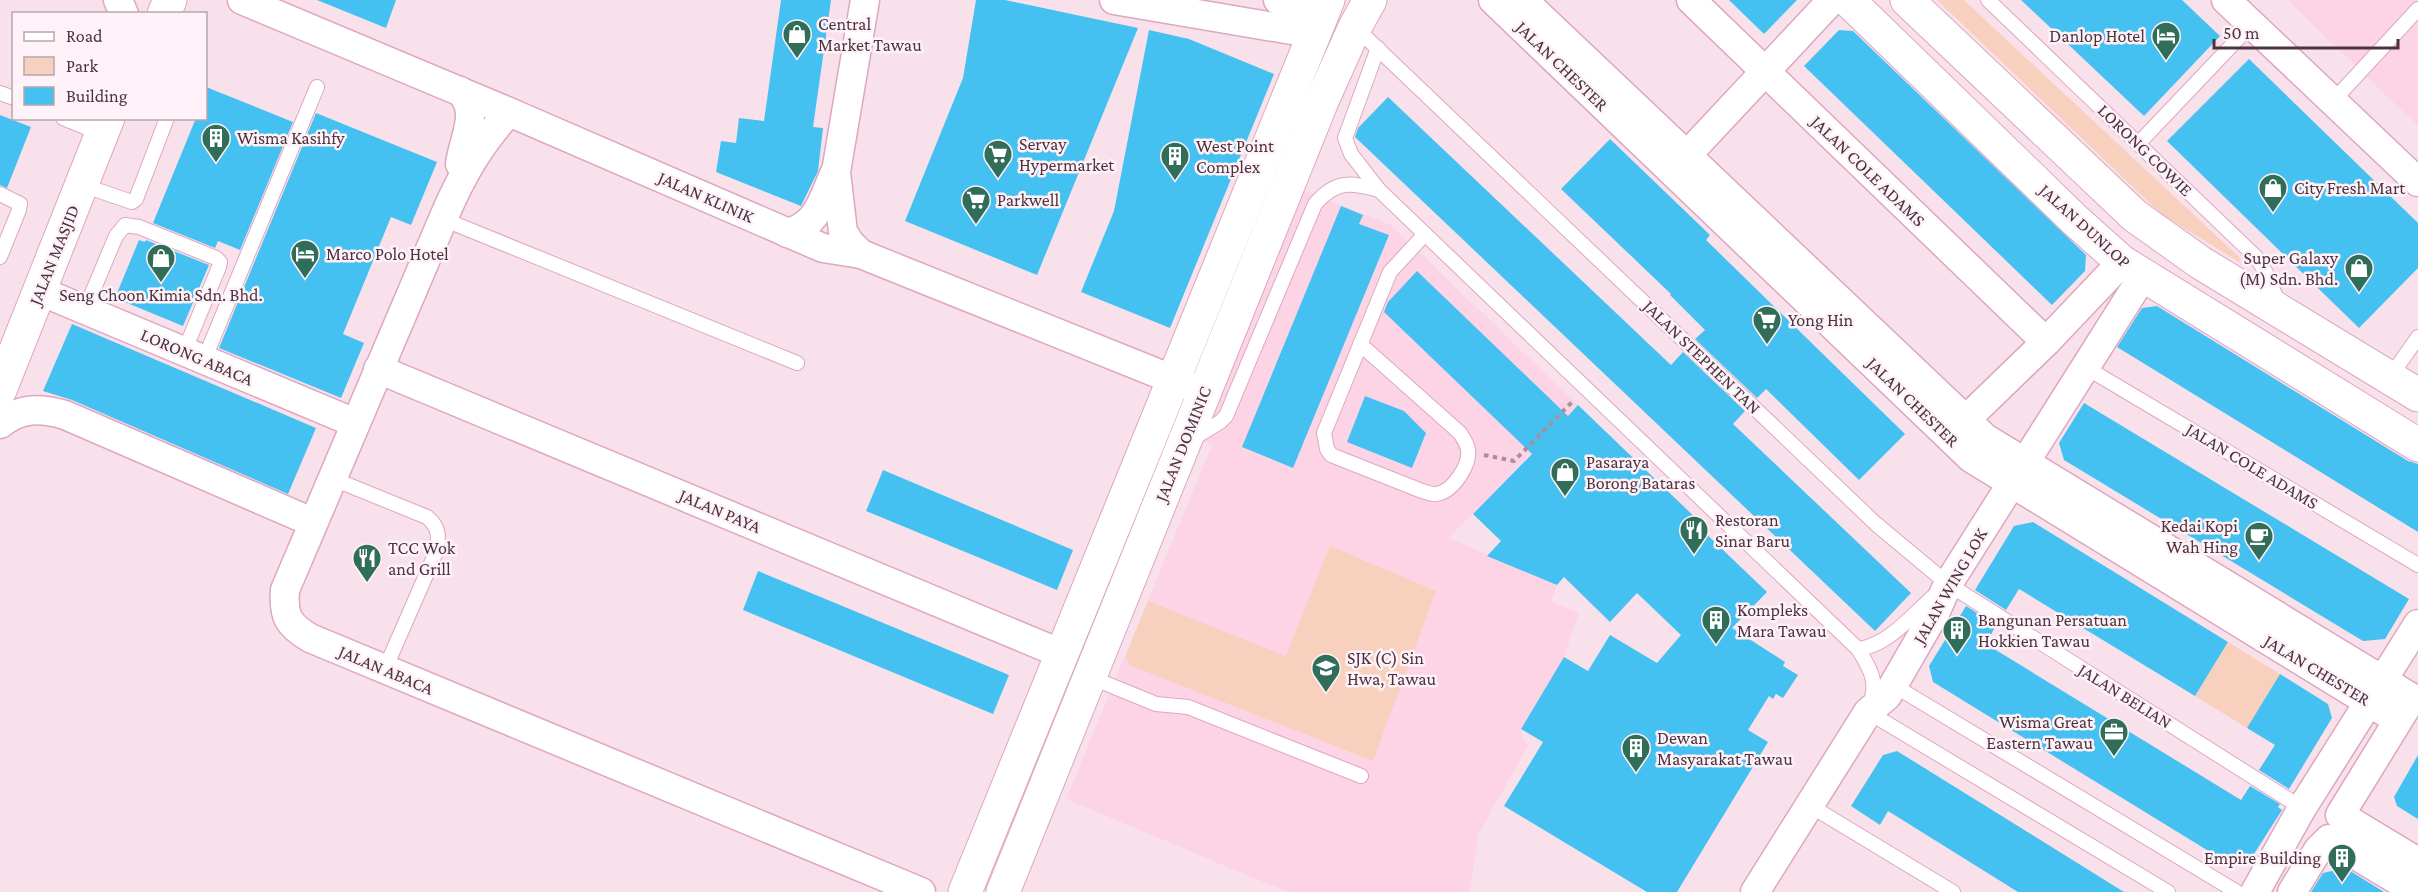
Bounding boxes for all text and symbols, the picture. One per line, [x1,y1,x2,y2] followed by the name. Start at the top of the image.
[12,12,207,120] legend
[2214,12,2398,50] scale bar
[818,14,922,55] place label: Central Market Tawau
[1510,16,1613,116] street label: JALAN CHESTER
[781,18,813,60] shop icon: Central Market Tawau
[2150,20,2182,62] hotel icon: Danlop Hotel
[2223,23,2260,43] text: 50 m
[66,26,103,46] text: Road
[2049,26,2145,46] place label: Danlop Hotel
[66,56,98,76] text: Park
[66,86,128,106] text: Building
[2094,100,2197,200] street label: LORONG COWIE
[1805,110,1929,230] street label: JALAN COLE ADAMS
[200,122,232,164] building icon: Wisma Kasihfy
[237,128,345,148] place label: Wisma Kasihfy
[1019,134,1115,175] place label: Servay Hypermarket
[1196,136,1275,177] place label: West Point Complex
[982,138,1014,180] supermarket icon: Servay Hypermarket
[1159,140,1191,182] building icon: West Point Complex
[653,166,757,227] street label: JALAN KLINIK
[2257,172,2289,214] shop icon: City Fresh Mart
[2294,178,2406,198] place label: City Fresh Mart
[2034,179,2135,272] street label: JALAN DUNLOP
[960,184,992,226] supermarket icon: Parkwell
[997,190,1059,210] place label: Parkwell
[24,202,83,310] street label: JALAN MASJID
[289,238,321,280] hotel icon: Marco Polo Hotel
[145,242,177,284] shop icon: Seng Choon Kimia Sdn. Bhd.
[326,244,449,264] place label: Marco Polo Hotel
[2239,248,2339,290] place label: Super Galaxy (M) Sdn. Bhd.
[2343,252,2375,294] shop icon: Super Galaxy (M) Sdn. Bhd.
[59,285,263,305] place label: Seng Choon Kimia Sdn. Bhd.
[1638,295,1765,418] street label: JALAN STEPHEN TAN
[1751,304,1783,346] supermarket icon: Yong Hin
[1788,310,1853,330] place label: Yong Hin
[138,324,257,390] street label: LORONG ABACA
[1861,352,1964,452] street label: JALAN CHESTER
[1150,383,1215,506] street label: JALAN DOMINIC
[2181,418,2322,513] street label: JALAN COLE ADAMS
[1586,452,1695,493] place label: Pasaraya Borong Bataras
[1549,456,1581,498] shop icon: Pasaraya Borong Bataras
[674,484,765,537] street label: JALAN PAYA
[1715,510,1790,551] place label: Restoran Sinar Baru
[1678,514,1710,556] restaurant icon: Restoran Sinar Baru
[2161,516,2238,557] place label: Kedai Kopi Wah Hing
[2243,520,2275,562] cafe icon: Kedai Kopi Wah Hing
[1908,524,1991,649] street label: JALAN WING LOK
[388,538,456,579] place label: TCC Wok and Grill
[351,542,383,584] restaurant icon: TCC Wok and Grill
[1737,600,1827,641] place label: Kompleks Mara Tawau
[1700,604,1732,646] building icon: Kompleks Mara Tawau
[1978,610,2127,651] place label: Bangunan Persatuan Hokkien Tawau
[1941,614,1973,656] building icon: Bangunan Persatuan Hokkien Tawau
[2259,629,2375,710] street label: JALAN CHESTER
[334,640,437,699] street label: JALAN ABACA
[1347,648,1437,689] place label: SJK (C) Sin Hwa, Tawau
[1310,652,1342,694] school or university icon: SJK (C) Sin Hwa, Tawau
[2073,658,2175,733] street label: JALAN BELIAN
[1986,712,2094,753] place label: Wisma Great Eastern Tawau
[2098,716,2130,758] office icon: Wisma Great Eastern Tawau
[1657,728,1793,769] place label: Dewan Masyarakat Tawau
[1620,732,1652,774] building icon: Dewan Masyarakat Tawau
[2326,842,2358,884] building icon: Empire Building
[2204,848,2321,868] place label: Empire Building

